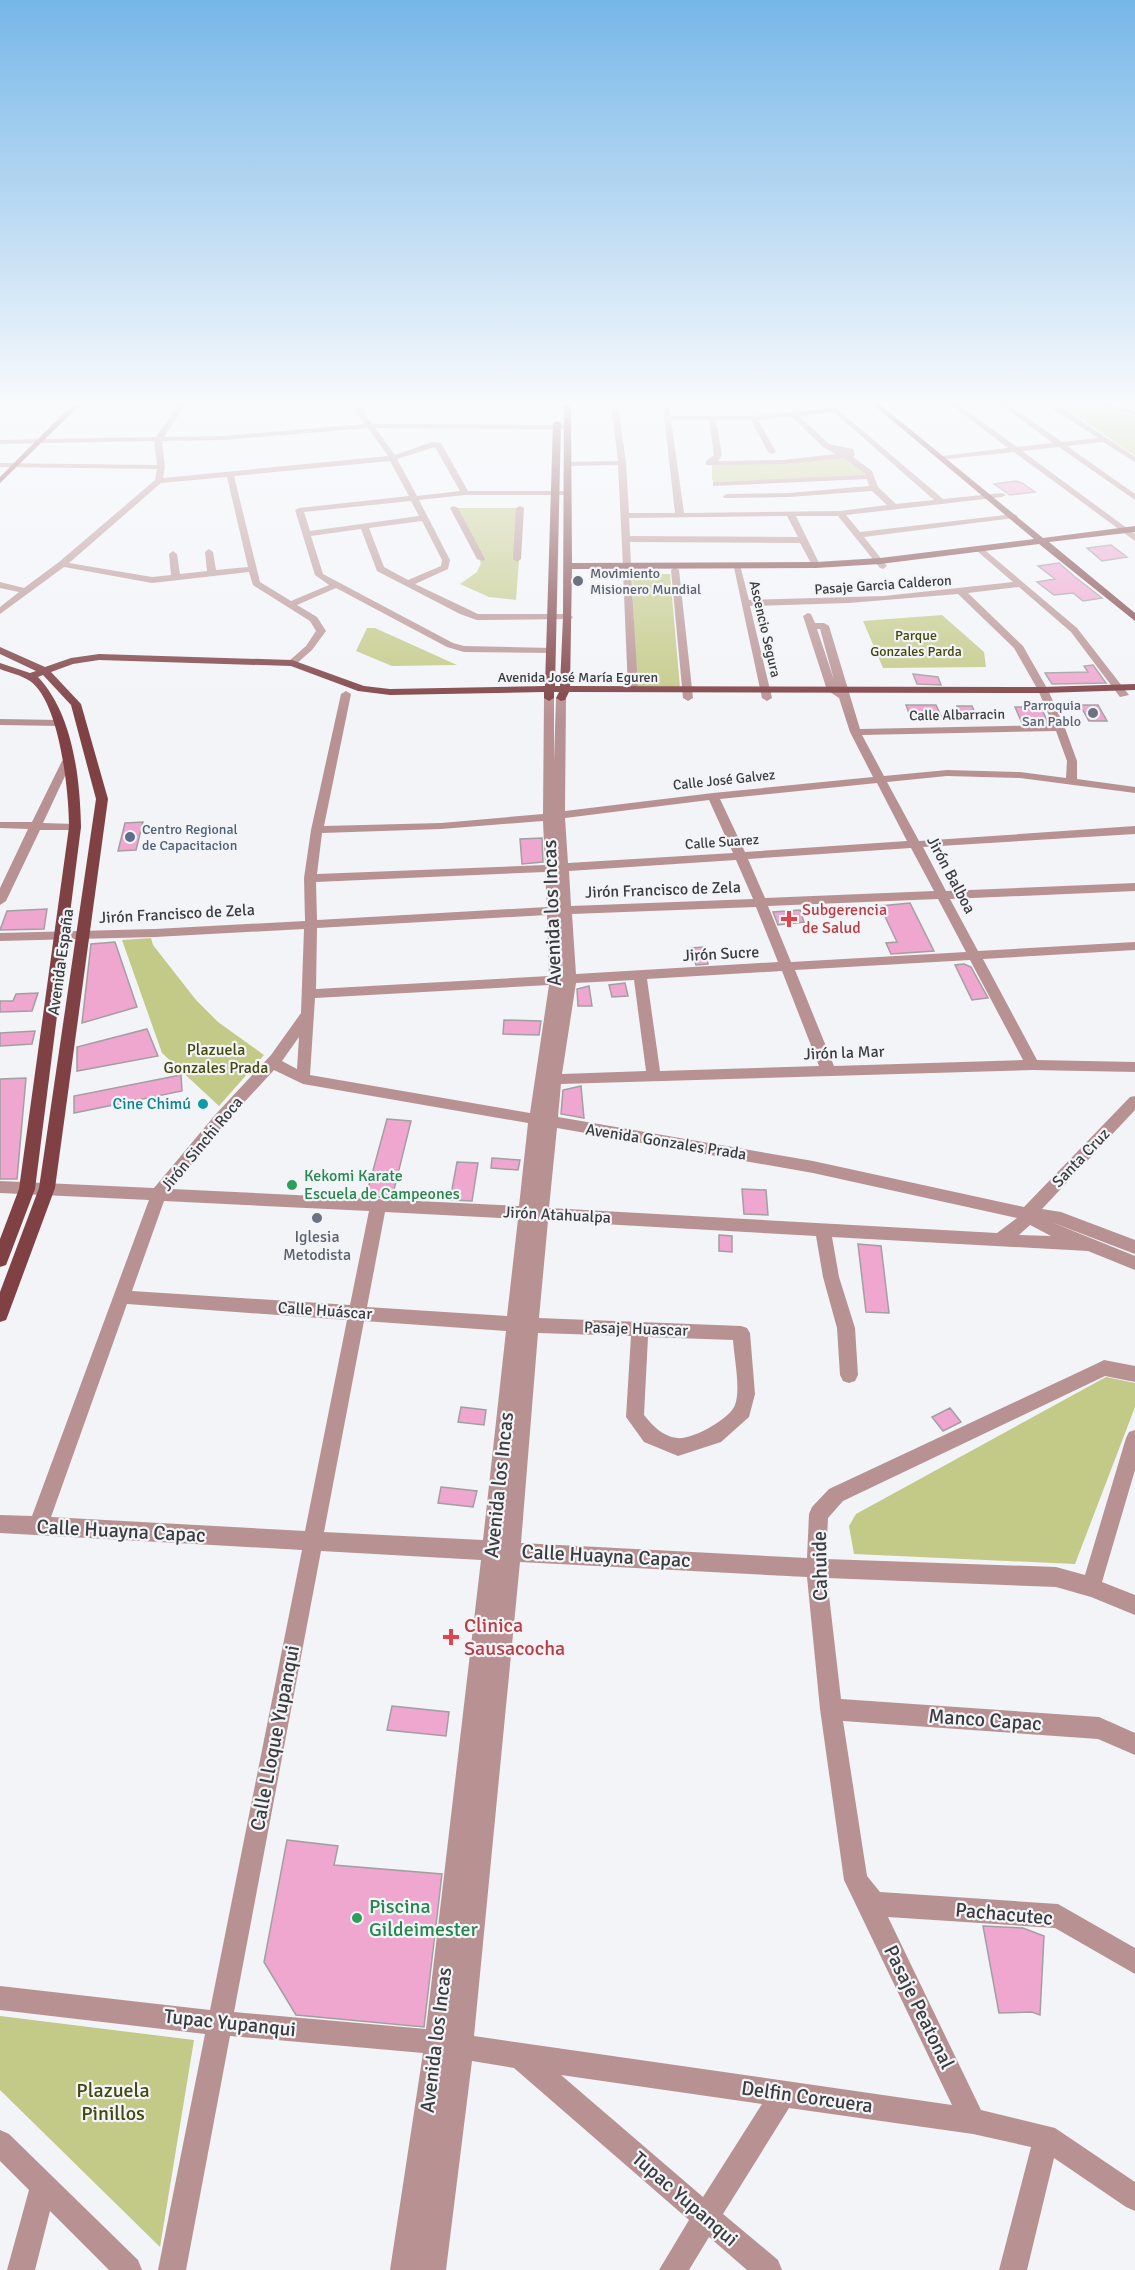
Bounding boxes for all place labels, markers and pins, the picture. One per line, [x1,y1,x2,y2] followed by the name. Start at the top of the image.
[590,565,701,598] place label: Movimiento Misionero Mundial
[571,574,585,588] marker: Movimiento Misionero Mundial
[1022,697,1081,730] place label: Parroquia San Pablo
[1086,706,1100,720] marker: Parroquia San Pablo
[142,821,238,854] place label: Centro Regional de Capacitacion
[123,830,137,844] marker: Centro Regional de Capacitacion
[802,900,887,938] place label: Subgerencia de Salud
[780,910,798,928] marker: Subgerencia de Salud
[113,1094,191,1114] place label: Cine Chimú
[196,1097,210,1111] marker: Cine Chimú
[304,1166,460,1204] place label: Kekomi Karate Escuela de Campeones
[285,1178,299,1192] marker: Kekomi Karate Escuela de Campeones
[310,1211,324,1225] marker: Iglesia Metodista
[283,1227,351,1265] place label: Iglesia Metodista
[464,1613,565,1661] place label: Clinica Sausacocha
[442,1628,460,1646] marker: Clinica Sausacocha
[369,1894,479,1942] place label: Piscina Gildeimester
[350,1911,364,1925] marker: Piscina Gildeimester

